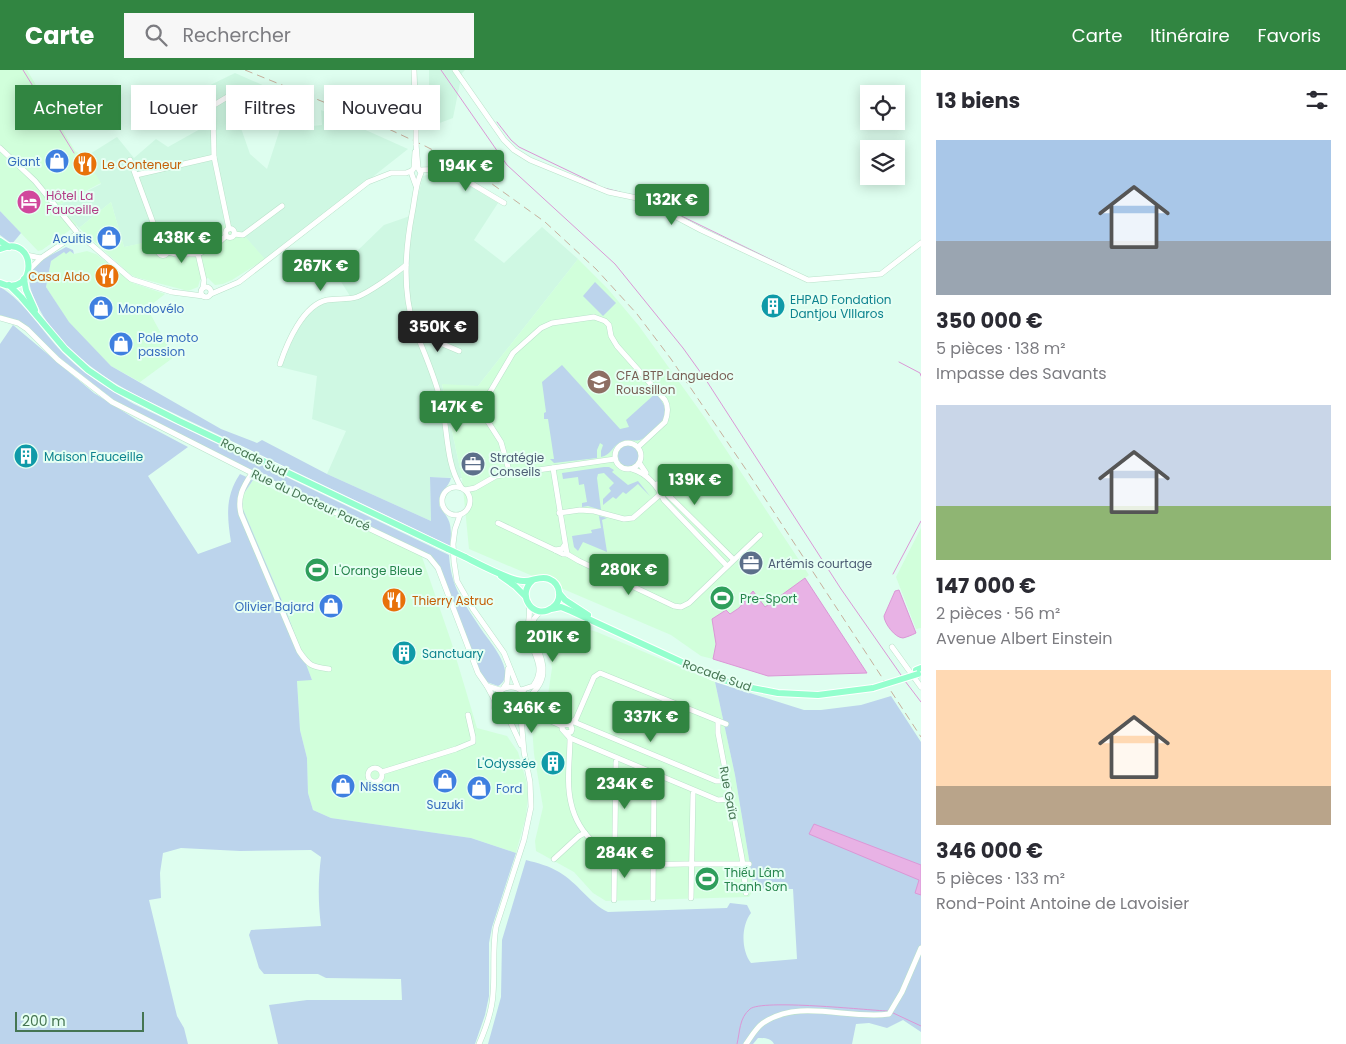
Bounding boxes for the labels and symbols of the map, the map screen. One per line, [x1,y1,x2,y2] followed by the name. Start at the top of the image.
[44,148,70,174] shop icon: Giant
[425,150,507,192] pin: 194K €
[72,151,98,177] restaurant icon: Le Conteneur
[8,153,40,170] place label: Giant
[102,156,182,173] place label: Le Conteneur
[631,184,713,226] pin: 132K €
[46,187,99,218] place label: Hôtel La Fauceille
[16,189,42,215] hotel icon: Hôtel La Fauceille
[141,222,223,264] pin: 438K €
[96,225,122,251] shop icon: Acuitis
[52,230,92,247] place label: Acuitis
[280,250,362,292] pin: 267K €
[94,263,120,289] restaurant icon: Casa Aldo
[28,268,90,285] place label: Casa Aldo
[790,291,892,322] place label: EHPAD Fondation Dantjou VIllaros
[760,293,786,319] building icon: EHPAD Fondation Dantjou VIllaros
[88,295,114,321] shop icon: Mondovélo
[118,300,185,317] place label: Mondovélo
[397,310,479,353] pin: 350K €
[138,329,199,360] place label: Pole moto passion
[108,331,134,357] shop icon: Pole moto passion
[616,367,734,398] place label: CFA BTP Languedoc Roussillon
[586,369,612,395] school or university icon: CFA BTP Languedoc Roussillon
[416,390,498,433] pin: 147K €
[218,434,290,480] street label: Rocade Sud
[13,443,39,469] building icon: Maison Fauceille
[44,448,143,465] place label: Maison Fauceille
[490,449,544,480] place label: Stratégie Conseils
[460,451,486,477] office icon: Stratégie Conseils
[654,464,736,506] pin: 139K €
[249,465,373,535] street label: Rue du Docteur Parcé
[738,550,764,576] office icon: Artémis courtage
[588,554,670,596] pin: 280K €
[768,555,872,572] place label: Artémis courtage
[304,557,330,583] sports icon: L'Orange Bleue
[334,562,422,579] place label: L'Orange Bleue
[709,585,735,611] sports icon: Pre-Sport
[381,587,407,613] restaurant icon: Thierry Astruc
[740,590,797,607] place label: Pre-Sport
[412,592,494,609] place label: Thierry Astruc
[318,593,344,619] shop icon: Olivier Bajard
[235,598,314,615] place label: Olivier Bajard
[512,620,594,663] pin: 201K €
[391,640,417,666] building icon: Sanctuary
[422,645,484,662] place label: Sanctuary
[680,655,754,695] street label: Rocade Sud
[491,692,573,734] pin: 346K €
[610,700,692,743] pin: 337K €
[540,750,566,776] building icon: L'Odyssée
[477,755,536,772] place label: L'Odyssée
[715,765,743,821] street label: Rue Gaïa
[432,768,458,794] shop icon: Suzuki
[584,768,666,810] pin: 234K €
[330,773,356,799] shop icon: Nissan
[466,775,492,801] shop icon: Ford
[360,778,400,795] place label: Nissan
[496,780,522,797] place label: Ford
[427,796,464,813] place label: Suzuki
[584,836,666,879] pin: 284K €
[724,864,787,895] place label: Thiếu Lâm Thanh Sơn
[694,866,720,892] sports icon: Thiếu Lâm Thanh Sơn
[15,1009,144,1032] scale bar

